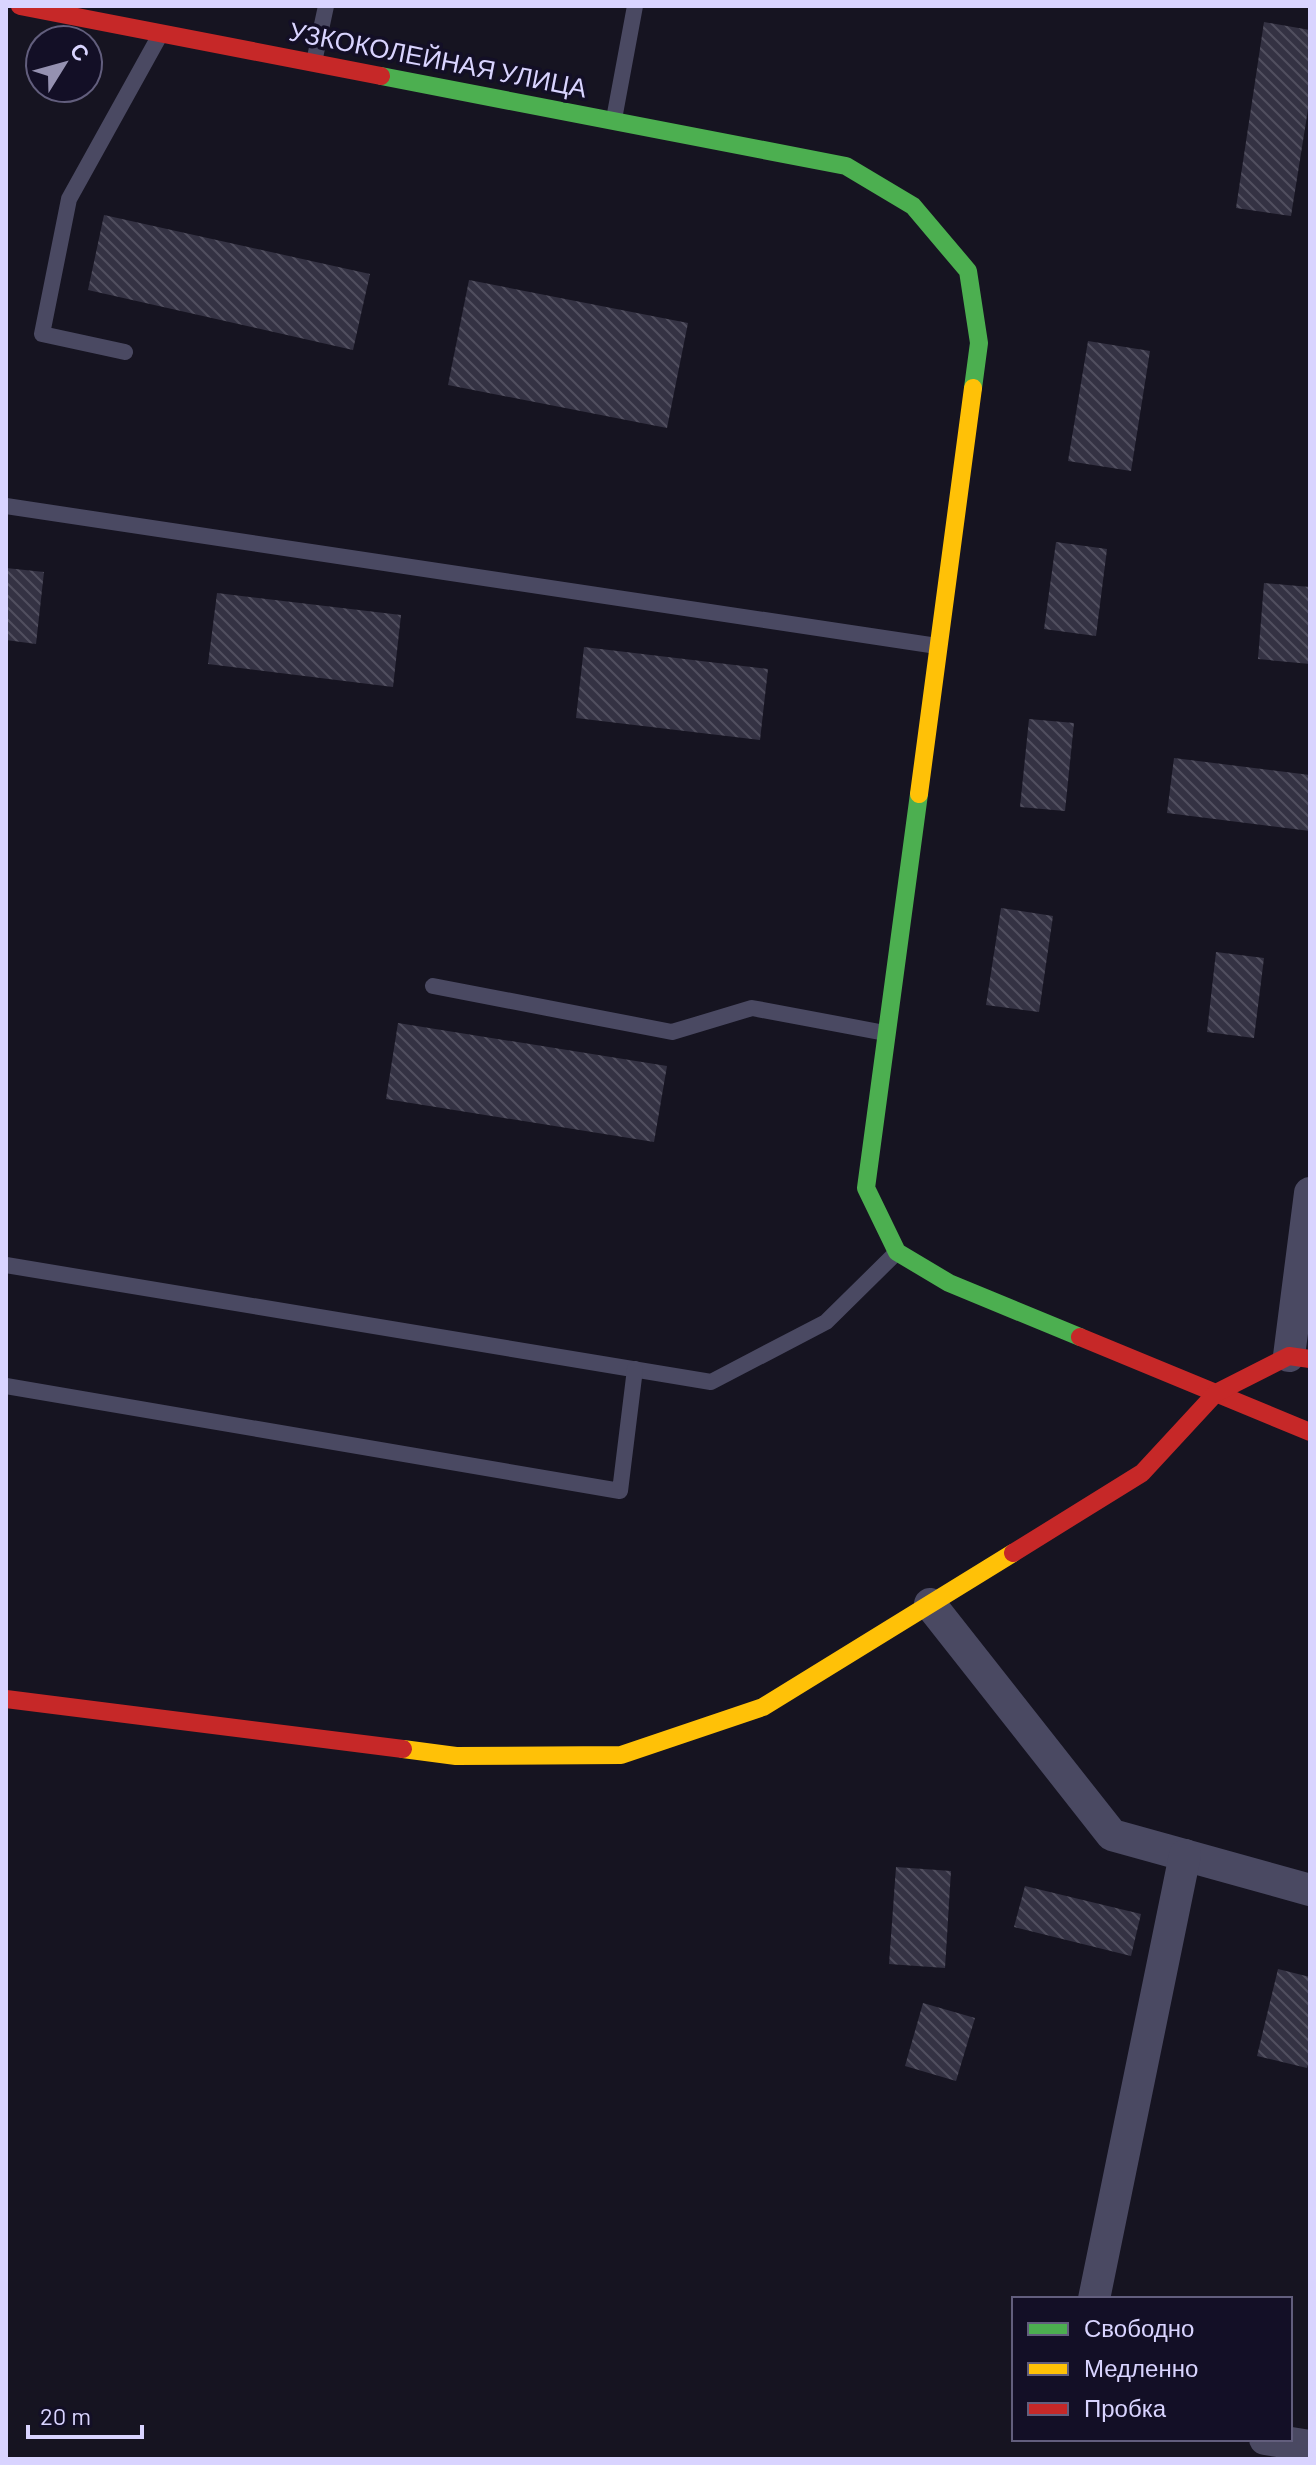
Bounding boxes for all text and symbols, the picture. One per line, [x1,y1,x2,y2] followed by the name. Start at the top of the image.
[287,14,590,103] street label: УЗКОКОЛЕЙНАЯ УЛИЦА
[24,24,104,104] north arrow
[66,37,96,66] text: С
[1012,2297,1292,2441] legend
[1084,2313,1194,2342] text: Свободно
[1084,2353,1198,2382] text: Медленно
[28,2389,142,2439] scale bar
[1084,2393,1167,2422] text: Пробка
[40,2401,91,2430] text: 20 m

